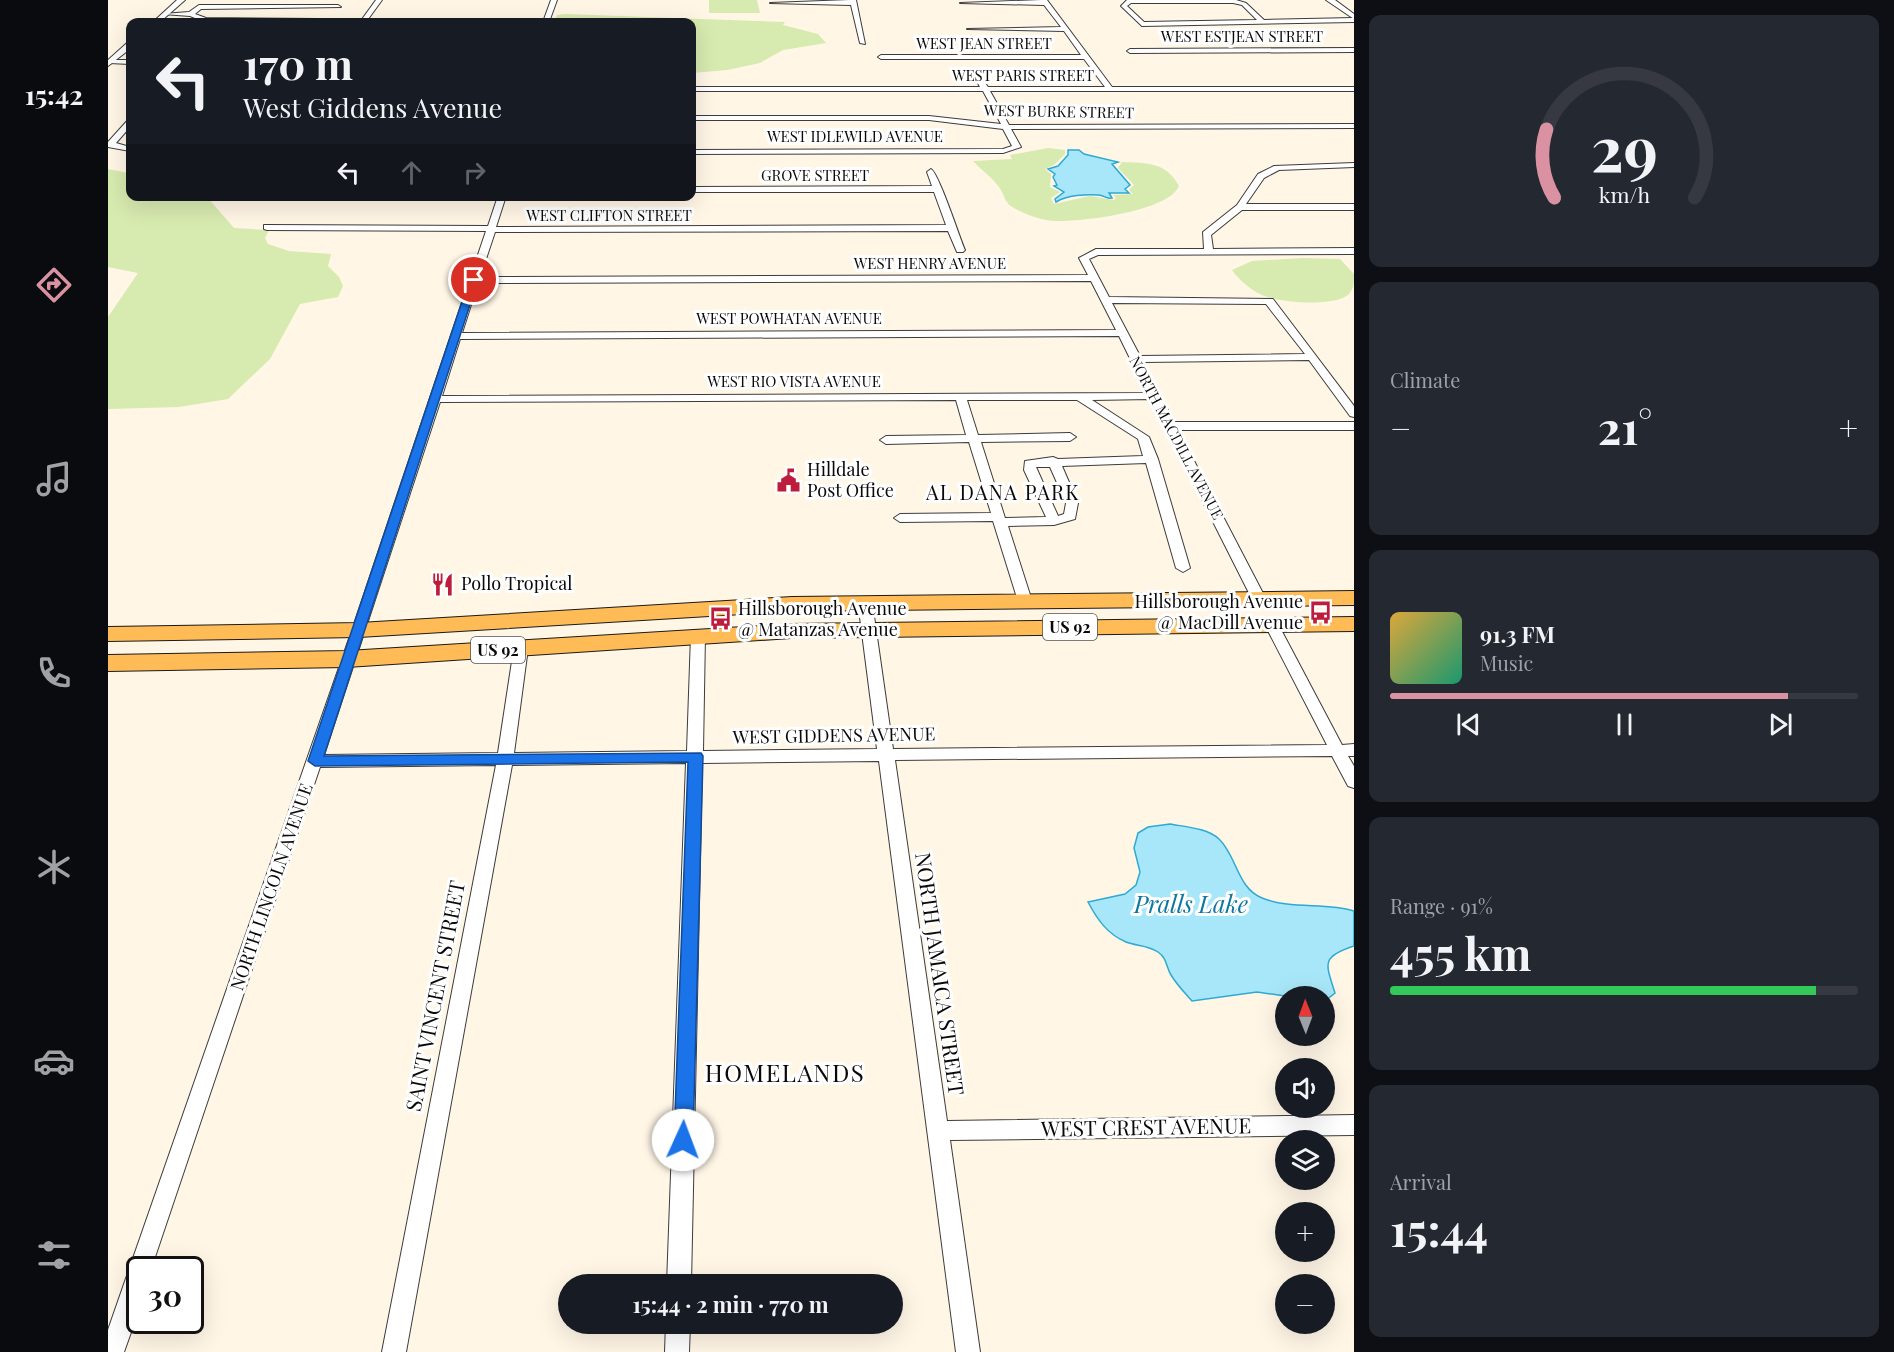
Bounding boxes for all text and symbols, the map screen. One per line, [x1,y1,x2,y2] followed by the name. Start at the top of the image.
[1160,26,1323,46] street label: WEST ESTJEAN STREET
[915,33,1052,53] street label: WEST JEAN STREET
[243,35,353,91] text: 170 m
[144,42,222,120] icon: left
[951,65,1094,85] street label: WEST PARIS STREET
[25,76,83,112] text: 15:42
[243,89,502,125] text: West Giddens Avenue
[983,100,1134,122] street label: WEST BURKE STREET
[1590,104,1658,188] text: 29
[766,126,943,146] street label: WEST IDLEWILD AVENUE
[332,156,365,189] icon: left
[395,156,428,189] icon: ahead
[458,156,491,189] icon: right
[761,165,869,185] street label: GROVE STREET
[1598,181,1650,209] text: km/h
[525,205,692,225] street label: WEST CLIFTON STREET
[853,253,1006,273] street label: WEST HENRY AVENUE
[448,254,499,305] pin
[457,263,490,296] icon: arrive
[33,264,75,306] icon: directions
[695,308,882,328] street label: WEST POWHATAN AVENUE
[1125,352,1228,523] street label: NORTH MACDILL AVENUE
[1390,366,1460,393] text: Climate
[706,371,881,391] street label: WEST RIO VISTA AVENUE
[1598,396,1652,456] text: 21°
[1390,405,1411,449] text: −
[1839,405,1858,449] text: +
[807,457,894,502] place label: Hilldale Post Office
[33,458,75,500] icon: music
[776,467,802,493] public building icon: Hilldale Post Office
[925,478,1080,505] district label: AL DANA PARK
[430,571,456,597] restaurant icon: Pollo Tropical
[461,571,572,595] place label: Pollo Tropical
[1134,589,1303,634] place label: Hillsborough Avenue @ MacDill Avenue
[738,596,907,641] place label: Hillsborough Avenue @ Matanzas Avenue
[1308,599,1334,625] bus stop icon: Hillsborough Avenue @ MacDill Avenue
[707,606,733,632] bus stop icon: Hillsborough Avenue @ Matanzas Avenue
[1043,614,1097,640] road number: US 92
[1480,619,1555,649] text: 91.3 FM
[471,637,525,663] road number: US 92
[1480,649,1533,676] text: Music
[33,652,75,694] icon: phone
[1452,708,1485,741] icon: previous
[1608,708,1641,741] icon: pause
[1764,708,1797,741] icon: next
[731,721,936,749] street label: WEST GIDDENS AVENUE
[224,780,318,993] street label: NORTH LINCOLN AVENUE
[33,846,75,888] icon: climate
[910,851,972,1097] street label: NORTH JAMAICA STREET
[398,878,470,1113] street label: SAINT VINCENT STREET
[1133,887,1248,919] water label: Pralls Lake
[1390,892,1493,919] text: Range · 91%
[1390,922,1531,982] text: 455 km
[1275,986,1335,1046] north arrow
[1275,986,1335,1334] map controls
[33,1040,75,1082] icon: car
[705,1056,865,1088] district label: HOMELANDS
[1275,1058,1335,1118] button: sound
[651,1108,715,1172] position arrow
[1040,1110,1251,1142] street label: WEST CREST AVENUE
[1275,1130,1335,1190] button: layers
[1390,1168,1452,1195] text: Arrival
[1390,1198,1488,1258] text: 15:44
[1275,1202,1335,1262] button: +
[33,1234,75,1276] icon: filters
[126,1256,204,1334] speed limit sign: 30
[1275,1274,1335,1334] button: −
[632,1289,829,1319] text: 15:44 · 2 min · 770 m

